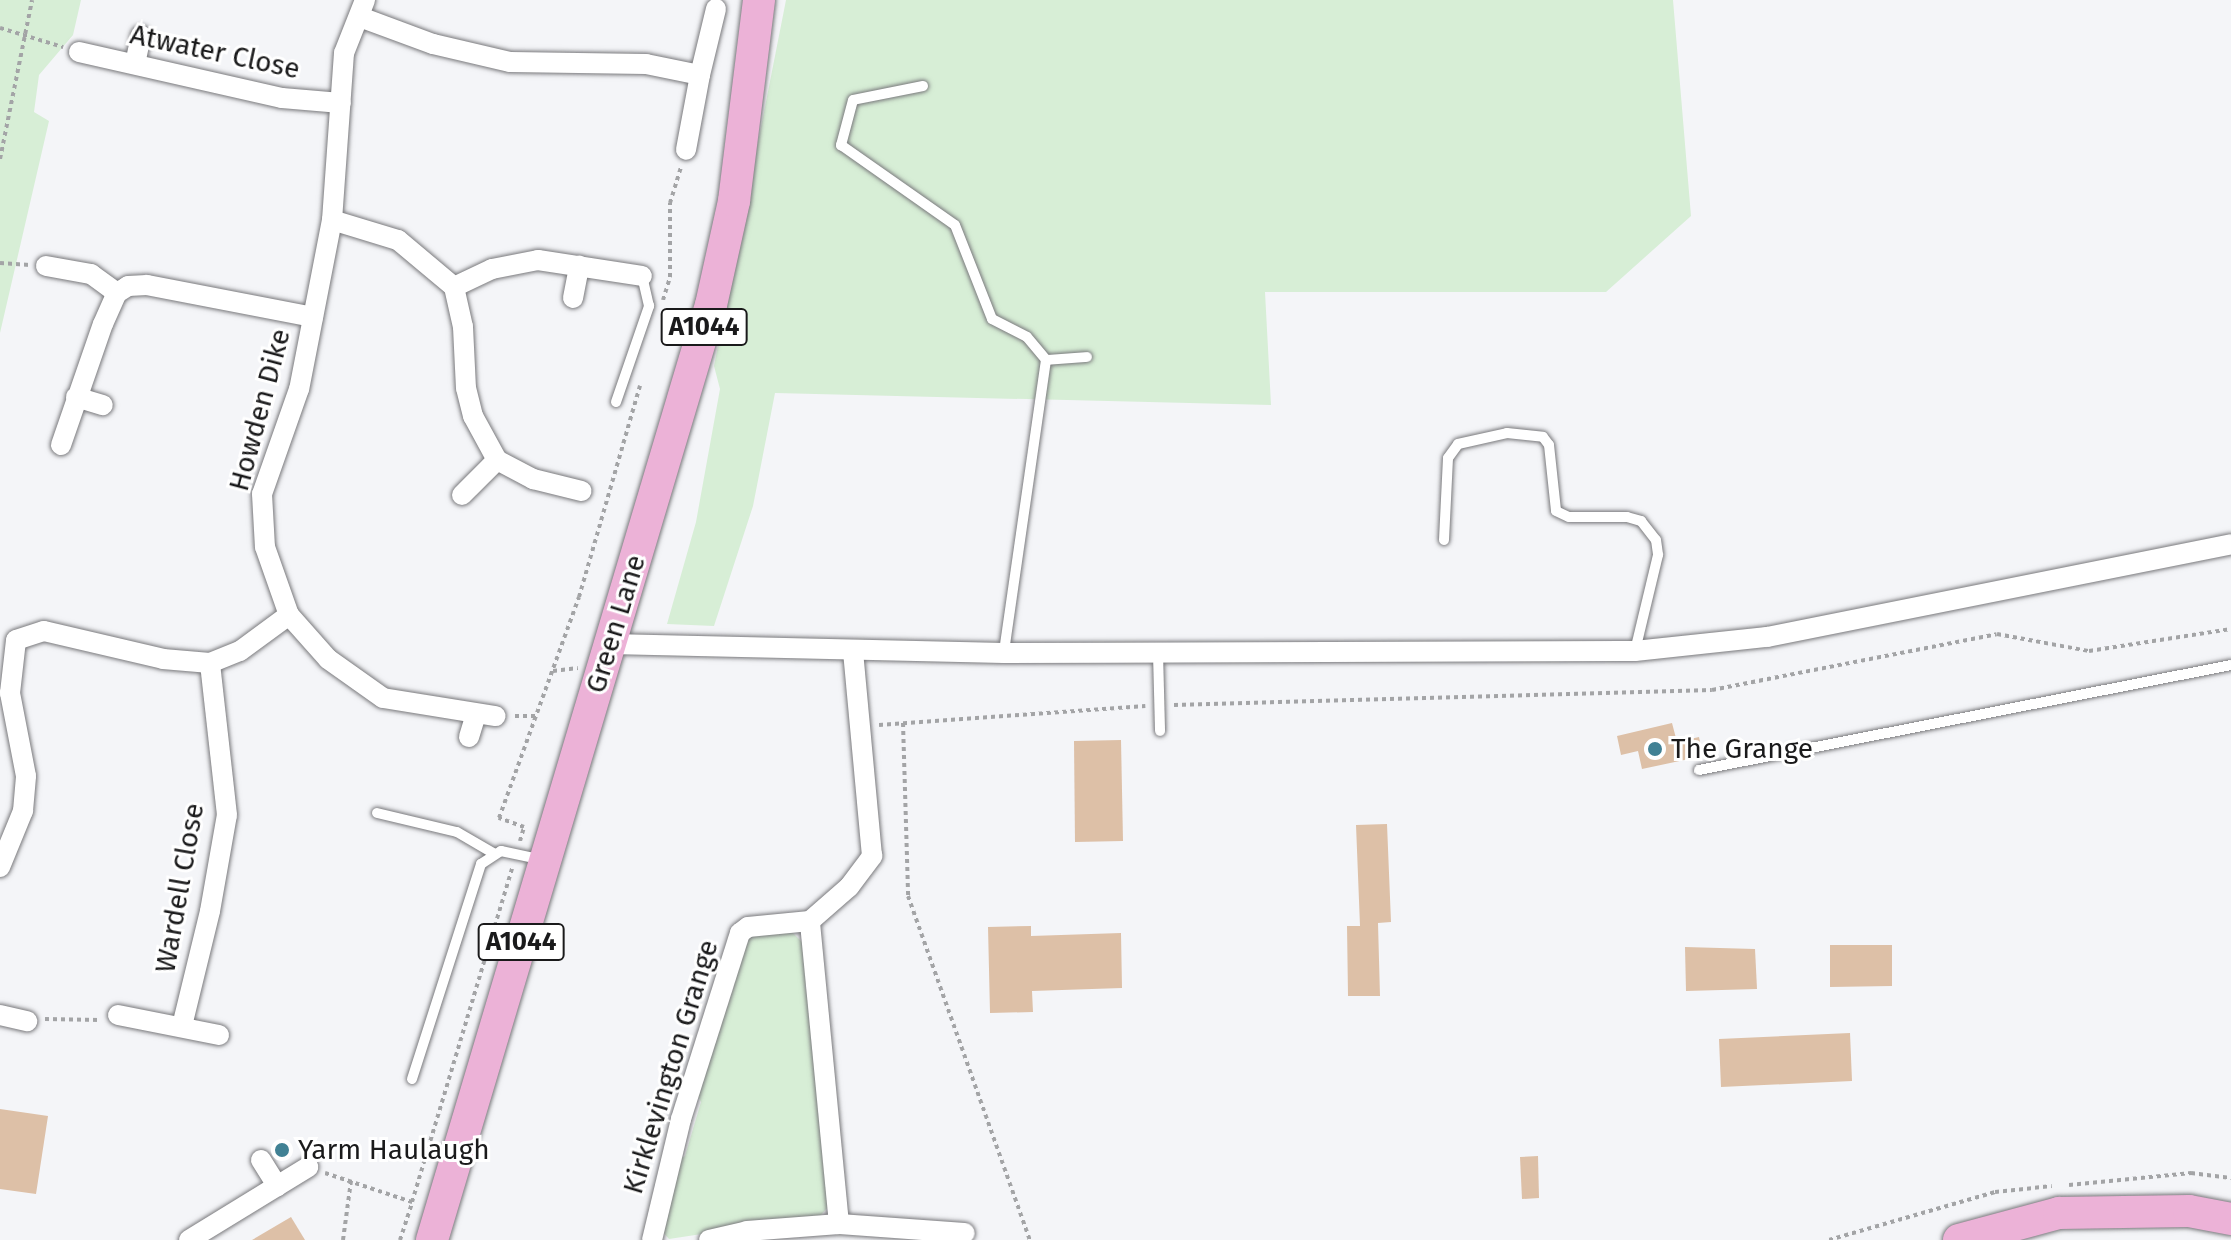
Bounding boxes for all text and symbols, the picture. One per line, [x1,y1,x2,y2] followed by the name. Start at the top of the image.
[127,18,303,86] street label: Atwater Close
[660,305,748,349] road number: A1044
[222,325,298,495] street label: Howden Dike
[579,551,653,697] street label: Green Lane
[1671,732,1813,766] place label: The Grange
[1646,740,1664,758] marker: The Grange
[149,801,211,975] street label: Wardell Close
[477,920,565,964] road number: A1044
[616,936,726,1198] street label: Kirklevington Grange
[298,1133,490,1167] place label: Yarm Haulaugh
[273,1141,291,1159] marker: Yarm Haulaugh

